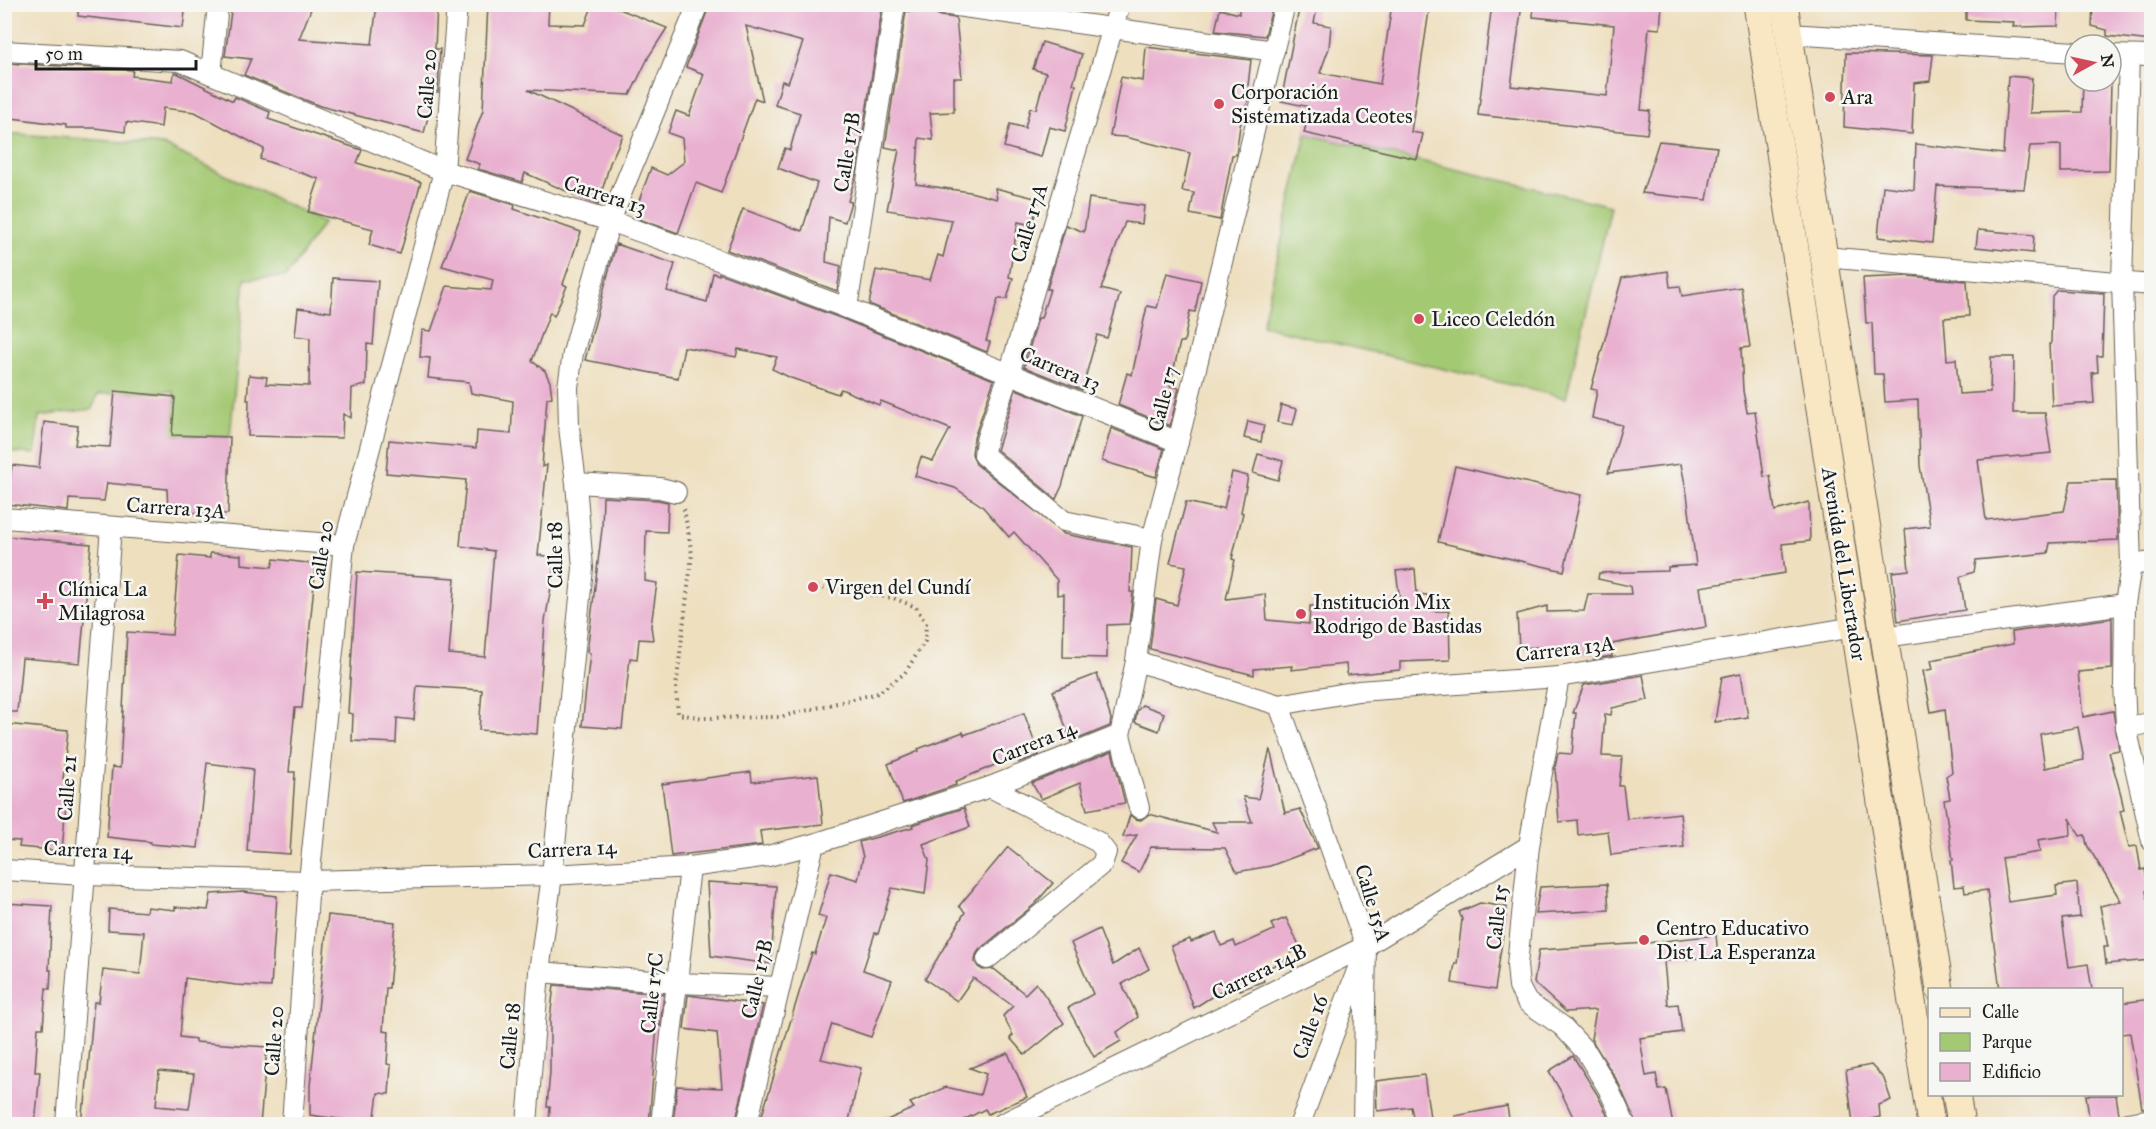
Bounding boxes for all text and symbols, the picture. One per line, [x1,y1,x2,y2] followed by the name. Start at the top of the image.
[36,33,196,71] scale bar
[2063,33,2123,93] north arrow
[45,43,83,65] text: 50 m
[412,48,442,120] street label: Calle 20
[2097,53,2118,69] text: N
[1231,79,1413,129] place label: Corporación Sistematizada Ceotes
[1841,84,1873,110] place label: Ara
[1823,90,1837,104] marker: Ara
[1212,97,1226,111] marker: Corporación Sistematizada Ceotes
[828,110,866,194] street label: Calle 17B
[560,169,650,221] street label: Carrera 13
[1005,180,1053,266] street label: Calle 17A
[1431,306,1555,332] place label: Liceo Celedón
[1412,312,1426,326] marker: Liceo Celedón
[1016,340,1104,398] street label: Carrera 13
[1142,363,1184,435] street label: Calle 17
[1816,464,1872,663] street label: Avenida del Libertador
[125,492,227,524] street label: Carrera 13A
[303,518,339,592] street label: Calle 20
[541,521,569,589] street label: Calle 18
[824,574,972,600] place label: Virgen del Cundí
[58,576,148,626] place label: Clínica La Milagrosa
[806,580,820,594] marker: Virgen del Cundí
[1313,589,1482,639] place label: Institución Mix Rodrigo de Bastidas
[36,592,54,610] marker: Clínica La Milagrosa
[1294,607,1308,621] marker: Institución Mix Rodrigo de Bastidas
[1514,630,1616,668] street label: Carrera 13A
[988,714,1081,772] street label: Carrera 14
[52,754,82,822] street label: Calle 21
[527,834,618,864] street label: Carrera 14
[43,835,134,865] street label: Carrera 14
[1349,861,1397,945] street label: Calle 15A
[1481,883,1513,951] street label: Calle 15
[1656,915,1816,965] place label: Centro Educativo Dist La Esperanza
[1637,933,1651,947] marker: Centro Educativo Dist La Esperanza
[735,937,779,1021] street label: Calle 17B
[1207,938,1311,1006] street label: Carrera 14B
[635,951,669,1035] street label: Calle 17C
[1928,988,2123,1096] legend
[1286,990,1334,1063] street label: Calle 16
[494,1001,526,1071] street label: Calle 18
[1982,1001,2019,1023] text: Calle
[259,1005,289,1077] street label: Calle 20
[1982,1031,2032,1054] text: Parque
[1982,1061,2041,1083] text: Edificio

